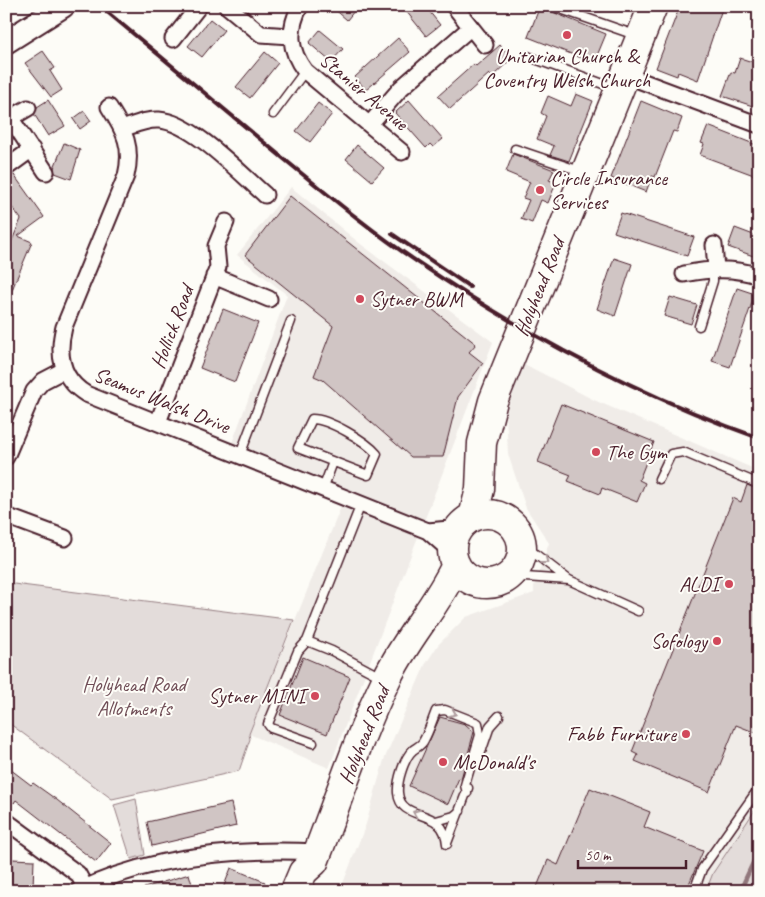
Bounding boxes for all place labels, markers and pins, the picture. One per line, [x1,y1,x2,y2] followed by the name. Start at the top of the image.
[561,29,573,41] marker: Unitarian Church & Coventry Welsh Church
[484,43,651,93] place label: Unitarian Church & Coventry Welsh Church
[550,165,668,215] place label: Circle Insurance Services
[534,184,546,196] marker: Circle Insurance Services
[370,286,464,312] place label: Sytner BWM
[354,293,366,305] marker: Sytner BWM
[606,439,668,465] place label: The Gym
[590,446,602,458] marker: The Gym
[679,571,724,597] place label: ALDI
[723,578,735,590] marker: ALDI
[650,628,709,654] place label: Sofology
[711,635,723,647] marker: Sofology
[208,683,310,709] place label: Sytner MINI
[309,690,321,702] marker: Sytner MINI
[567,721,677,747] place label: Fabb Furniture
[680,728,692,740] marker: Fabb Furniture
[453,749,536,775] place label: McDonald's
[437,756,449,768] marker: McDonald's

